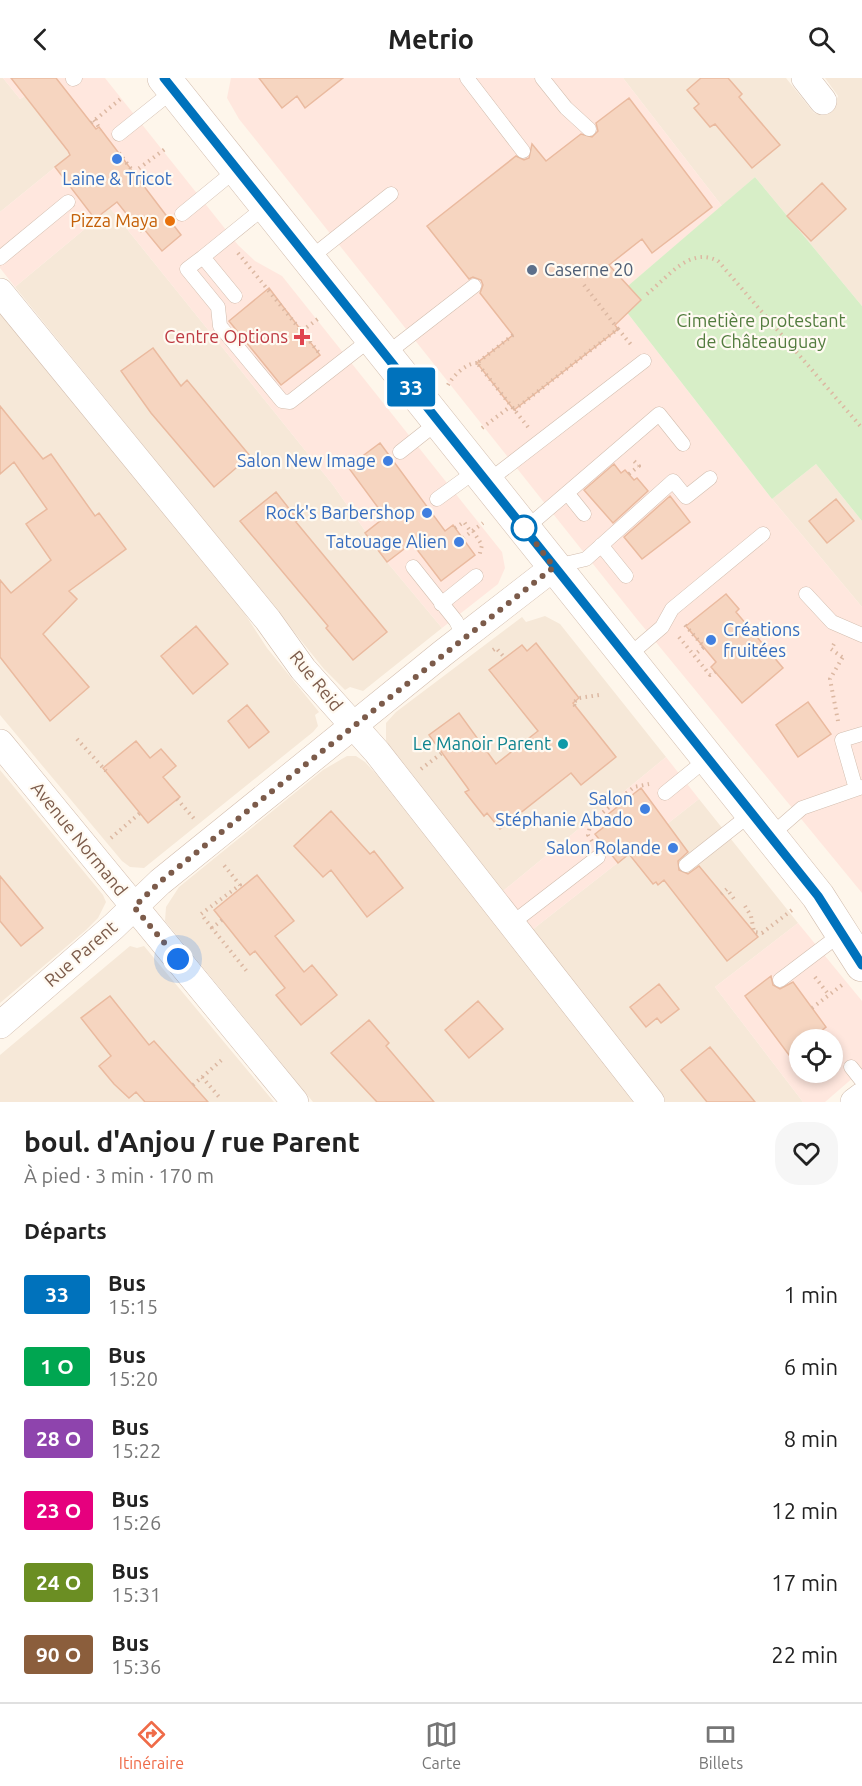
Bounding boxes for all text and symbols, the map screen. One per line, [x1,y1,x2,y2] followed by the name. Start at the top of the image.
[24,23,57,56] icon: back
[805,23,838,56] icon: search
[388,24,474,54] text: Metrio
[110,152,124,166] marker: Laine & Tricot
[62,168,172,188] place label: Laine & Tricot
[70,210,158,230] place label: Pizza Maya
[163,214,177,228] marker: Pizza Maya
[544,259,634,279] place label: Caserne 20
[525,263,539,277] marker: Caserne 20
[676,310,846,351] park label: Cimetière protestant de Châteauguay
[164,326,288,346] place label: Centre Options
[293,328,311,346] marker: Centre Options
[384,368,438,406] line badge: 33
[399,375,423,399] text: 33
[237,450,376,470] place label: Salon New Image
[381,454,395,468] marker: Salon New Image
[266,502,415,522] place label: Rock's Barbershop
[420,506,434,520] marker: Rock's Barbershop
[511,515,537,541] unlabelled marker
[326,531,447,551] place label: Tatouage Alien
[452,535,466,549] marker: Tatouage Alien
[723,619,800,660] place label: Créations fruitées
[704,633,718,647] marker: Créations fruitées
[286,646,347,714] street label: Rue Reid
[413,733,551,753] place label: Le Manoir Parent
[556,737,570,751] marker: Le Manoir Parent
[28,777,132,899] street label: Avenue Normand
[495,788,633,829] place label: Salon Stéphanie Abado
[638,802,652,816] marker: Salon Stéphanie Abado
[546,837,661,857] place label: Salon Rolande
[666,841,680,855] marker: Salon Rolande
[40,916,121,990] street label: Rue Parent
[163,944,193,974] your location
[789,1029,843,1083] map controls
[789,1029,843,1083] button: locate
[775,1122,838,1185] button: heart
[24,1126,360,1157] text: boul. d'Anjou / rue Parent
[24,1164,214,1187] text: À pied · 3 min · 170 m
[24,1218,107,1243] text: Départs
[108,1270,146,1295] text: Bus
[45,1282,69,1306] text: 33
[784,1282,838,1307] text: 1 min
[108,1295,158,1318] text: 15:15
[108,1342,146,1367] text: Bus
[40,1354,74,1378] text: 1 O
[784,1354,838,1379] text: 6 min
[108,1367,158,1390] text: 15:20
[111,1414,149,1439] text: Bus
[36,1426,81,1450] text: 28 O
[784,1426,838,1451] text: 8 min
[111,1439,161,1462] text: 15:22
[111,1486,149,1511] text: Bus
[36,1498,81,1522] text: 23 O
[771,1498,838,1523] text: 12 min
[111,1511,161,1534] text: 15:26
[111,1558,149,1583] text: Bus
[36,1570,81,1594] text: 24 O
[771,1570,838,1595] text: 17 min
[111,1583,161,1606] text: 15:31
[111,1630,149,1655] text: Bus
[36,1642,81,1666] text: 90 O
[771,1642,838,1667] text: 22 min
[111,1655,161,1678] text: 15:36
[119,1718,184,1772] tab: Itinéraire
[422,1718,461,1772] tab: Carte
[699,1718,743,1772] tab: Billets

